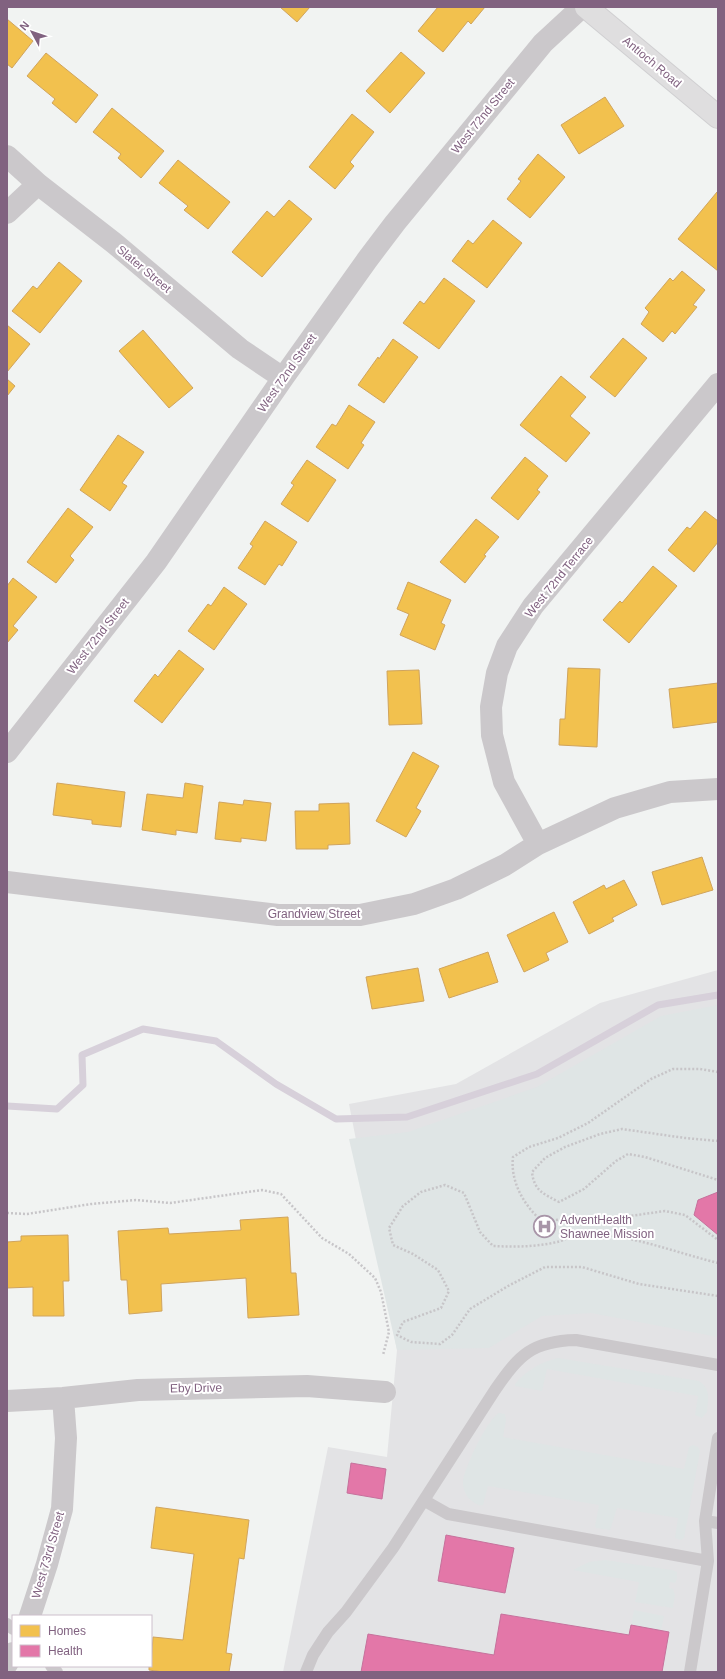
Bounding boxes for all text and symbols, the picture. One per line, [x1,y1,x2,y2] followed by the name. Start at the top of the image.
[12,12,52,52] north arrow
[17,19,32,32] text: N
[620,33,684,91] street label: Antioch Road
[448,75,518,156] street label: West 72nd Street
[114,242,175,296] street label: Slater Street
[255,331,320,415] street label: West 72nd Street
[522,533,596,620] street label: West 72nd Terrace
[64,595,132,677] street label: West 72nd Street
[268,907,361,921] street label: Grandview Street
[560,1213,654,1241] place label: AdventHealth Shawnee Mission
[532,1214,558,1240] hospital icon: AdventHealth Shawnee Mission
[170,1381,222,1395] street label: Eby Drive
[29,1509,67,1600] street label: West 73rd Street
[12,1615,152,1667] legend
[48,1624,86,1638] text: Homes
[48,1644,83,1658] text: Health

